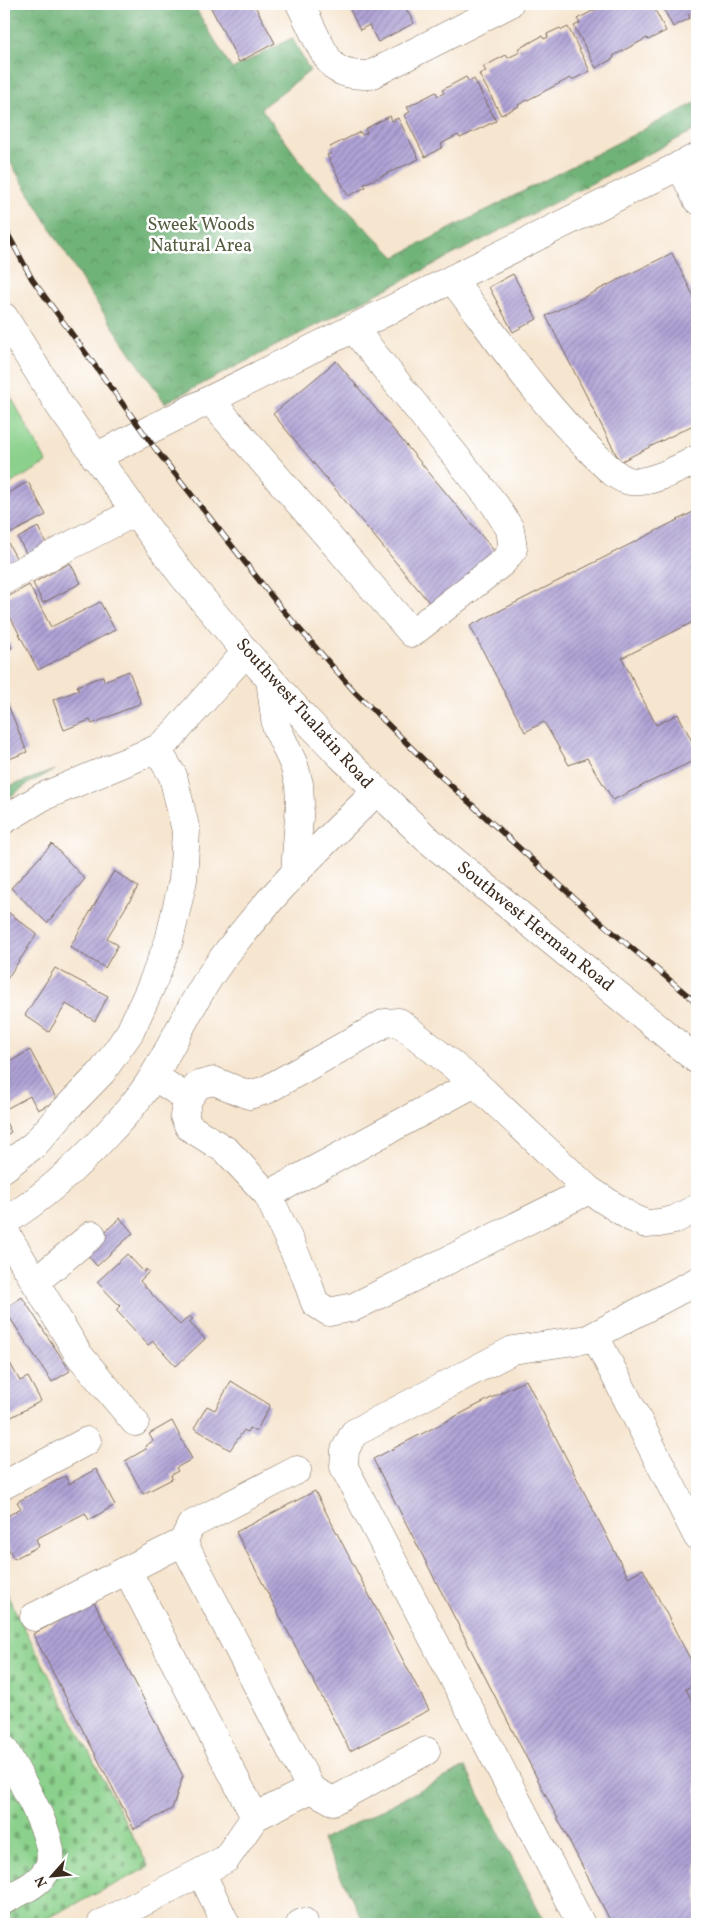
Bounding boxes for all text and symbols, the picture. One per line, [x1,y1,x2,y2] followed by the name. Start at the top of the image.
[147,213,255,259] park label: Sweek Woods Natural Area
[230,633,378,795] street label: Southwest Tualatin Road
[451,856,619,998] street label: Southwest Herman Road
[28,1850,78,1900] north arrow
[31,1872,53,1890] text: N

